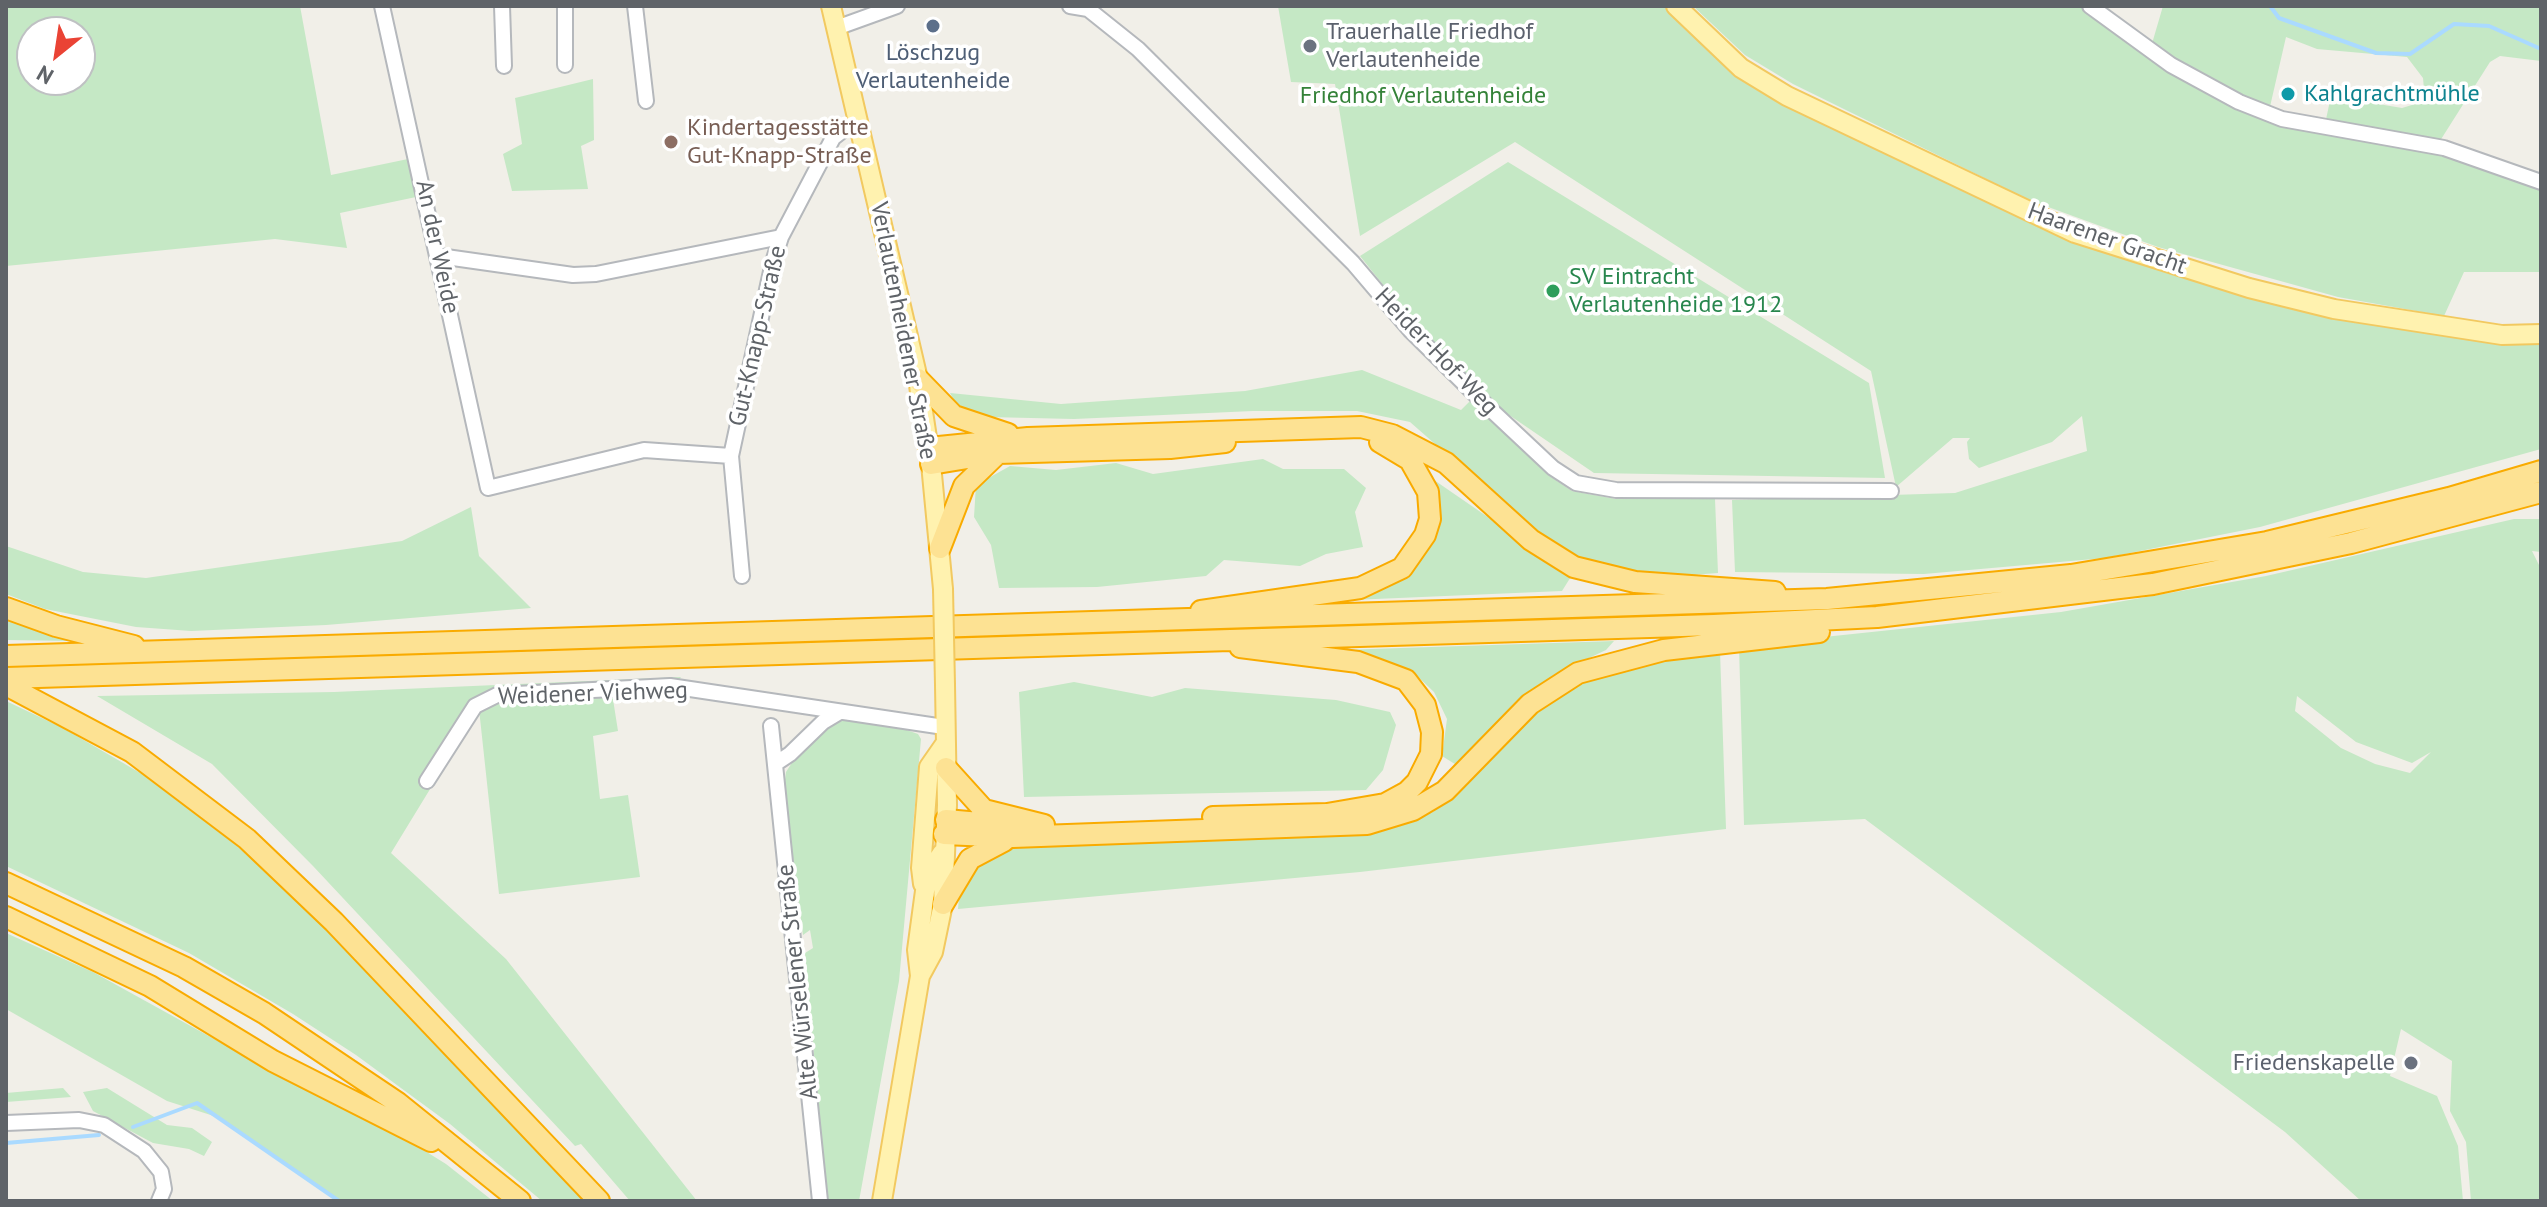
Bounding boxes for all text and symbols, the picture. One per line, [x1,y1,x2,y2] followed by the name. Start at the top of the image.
[16,16,96,96] north arrow
[924,17,942,35] marker: Löschzug Verlautenheide
[1326,18,1533,74] place label: Trauerhalle Friedhof Verlautenheide
[1301,37,1319,55] marker: Trauerhalle Friedhof Verlautenheide
[856,39,1010,95] place label: Löschzug Verlautenheide
[32,59,58,91] text: N
[2304,80,2480,108] place label: Kahlgrachtmühle
[1300,82,1546,110] park label: Friedhof Verlautenheide
[2279,85,2297,103] marker: Kahlgrachtmühle
[687,114,872,170] place label: Kindertagesstätte Gut-Knapp-Straße
[662,133,680,151] marker: Kindertagesstätte Gut-Knapp-Straße
[409,178,465,316] street label: An der Weide
[2024,197,2190,281] street label: Haarener Gracht
[864,200,942,462] street label: Verlautenheidener Straße
[723,243,793,429] street label: Gut-Knapp-Straße
[1569,263,1782,319] place label: SV Eintracht Verlautenheide 1912
[1544,282,1562,300] marker: SV Eintracht Verlautenheide 1912
[1368,283,1504,421] street label: Heider-Hof-Weg
[498,676,688,712] street label: Weidener Viehweg
[771,863,825,1101] street label: Alte Würselener Straße
[2233,1049,2395,1077] place label: Friedenskapelle
[2402,1054,2420,1072] marker: Friedenskapelle

